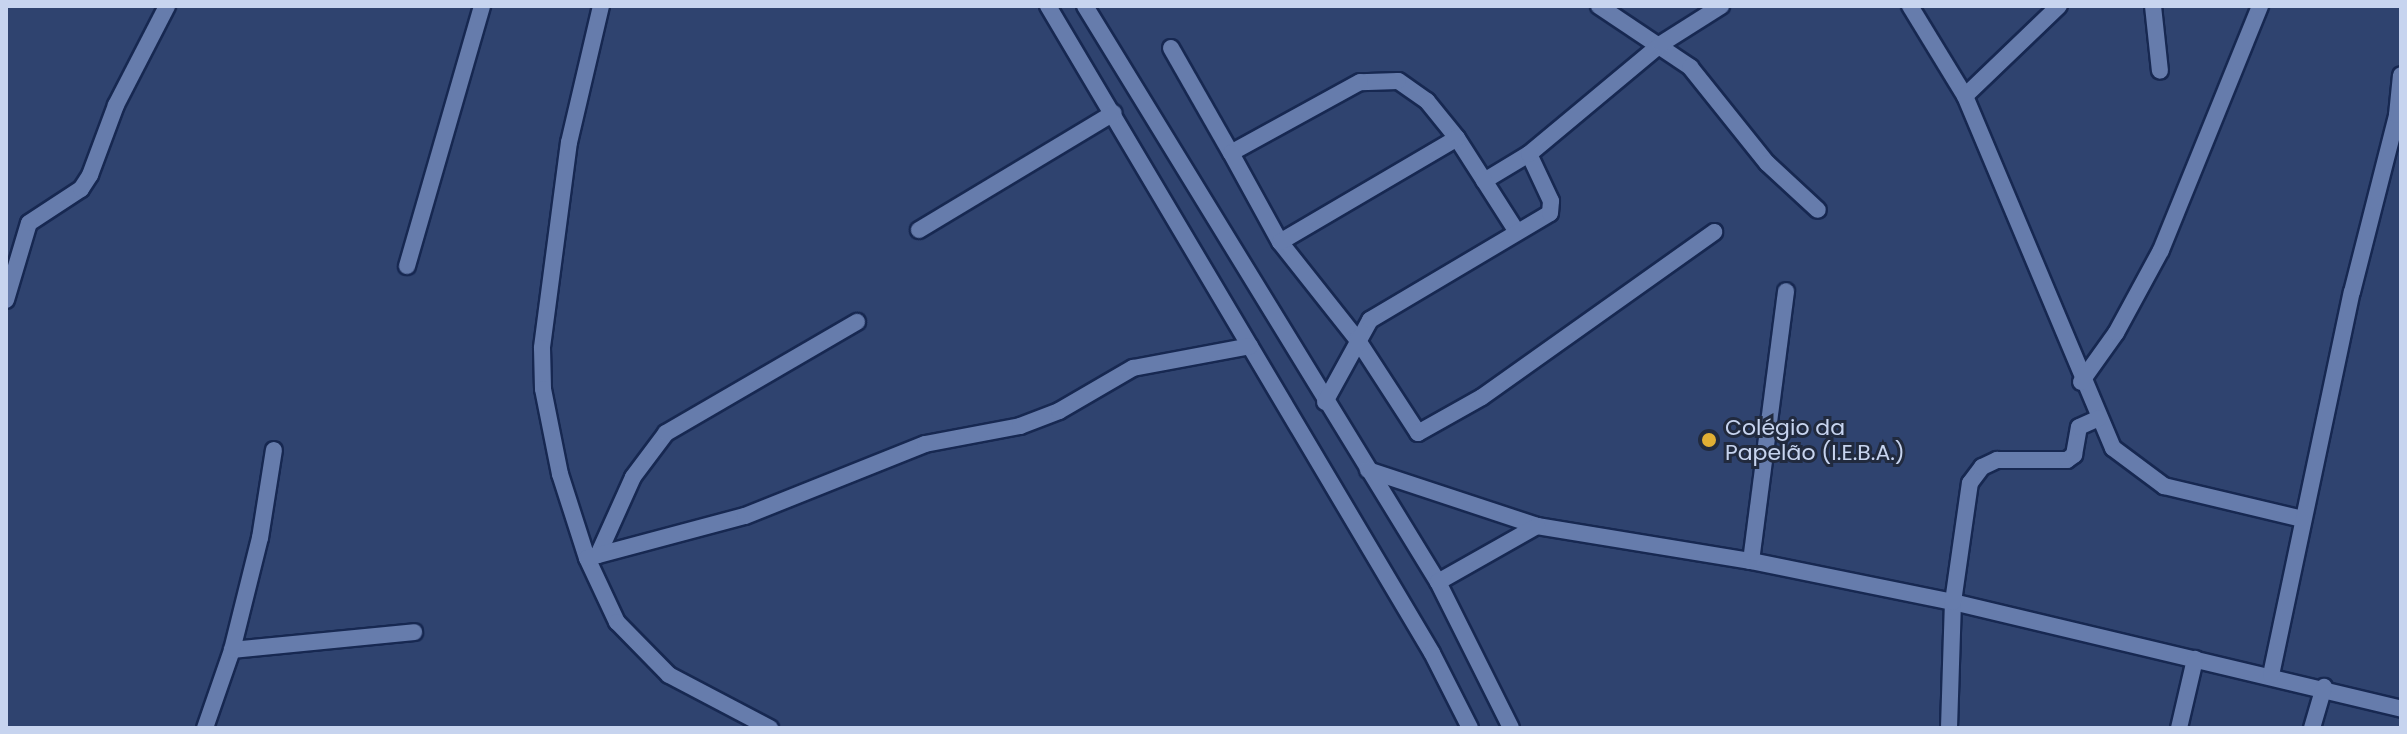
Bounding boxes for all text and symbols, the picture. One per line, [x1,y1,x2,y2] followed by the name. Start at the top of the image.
[1725,414,1905,466] place label: Colégio da Papelão (I.E.B.A.)
[1700,431,1718,449] marker: Colégio da Papelão (I.E.B.A.)

